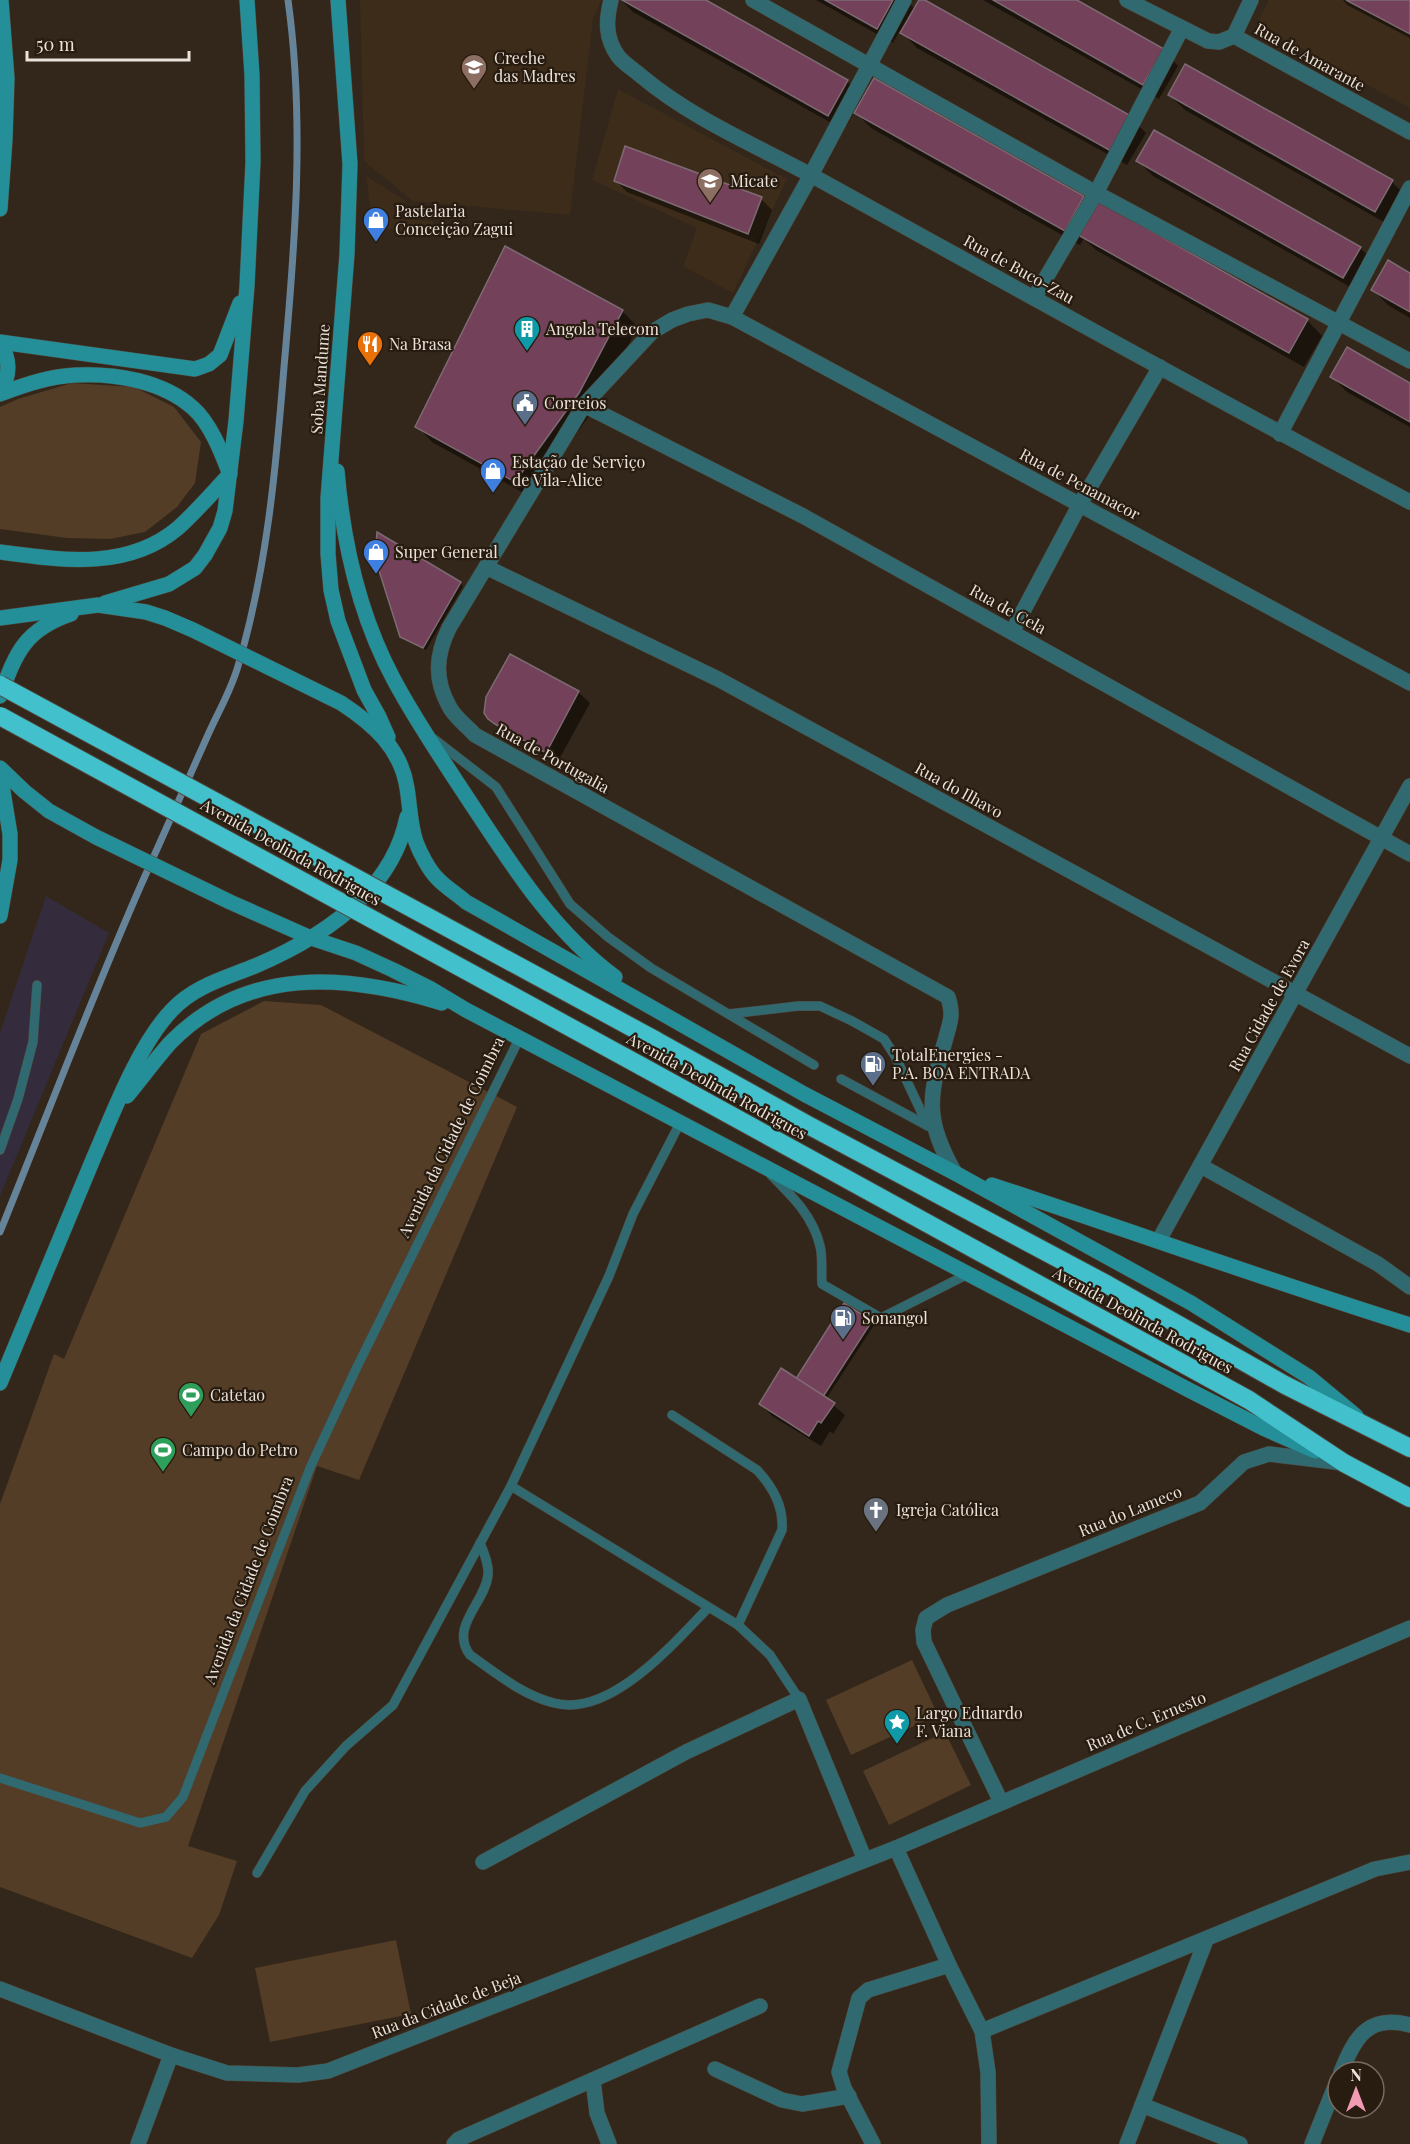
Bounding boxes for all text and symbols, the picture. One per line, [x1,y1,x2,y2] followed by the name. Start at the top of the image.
[1251,18,1369,96] street label: Rua de Amarante
[27,24,189,62] scale bar
[36,32,75,56] text: 50 m
[494,47,576,86] place label: Creche das Madres
[459,52,489,90] school or university icon: Creche das Madres
[695,166,725,204] school or university icon: Micate
[730,170,778,191] place label: Micate
[395,200,514,239] place label: Pastelaria Conceição Zagui
[361,205,391,243] shop icon: Pastelaria Conceição Zagui
[960,229,1078,308] street label: Rua de Buco-Zau
[512,314,542,352] building icon: Angola Telecom
[545,318,659,339] place label: Angola Telecom
[305,323,334,435] street label: Soba Mandume
[355,329,385,367] restaurant icon: Na Brasa
[389,333,452,354] place label: Na Brasa
[510,388,540,426] public building icon: Correios
[544,392,606,413] place label: Correios
[1016,443,1144,524] street label: Rua de Penamacor
[512,451,646,490] place label: Estação de Serviço de Vila-Alice
[478,456,508,494] shop icon: Estação de Serviço de Vila-Alice
[361,537,391,575] shop icon: Super General
[395,541,498,562] place label: Super General
[966,579,1050,638] street label: Rua de Cela
[493,718,614,797] street label: Rua de Portugalia
[912,757,1007,822] street label: Rua do Ilhavo
[197,793,385,910] street label: Avenida Deolinda Rodrigues
[1223,935,1314,1075] street label: Rua Cidade de Evora
[623,1027,811,1144] street label: Avenida Deolinda Rodrigues
[392,1033,508,1241] street label: Avenida da Cidade de Coimbra
[892,1044,1031,1083] place label: TotalEnergies - P.A. BOA ENTRADA
[858,1049,888,1087] fuel station icon: TotalEnergies - P.A. BOA ENTRADA
[1049,1261,1237,1378] street label: Avenida Deolinda Rodrigues
[828,1303,858,1341] fuel station icon: Sonangol
[862,1307,928,1328] place label: Sonangol
[176,1380,206,1418] sports icon: Catetao
[210,1384,265,1405] place label: Catetao
[148,1435,178,1473] sports icon: Campo do Petro
[182,1439,298,1460] place label: Campo do Petro
[198,1473,297,1688] street label: Avenida da Cidade de Coimbra
[1075,1480,1185,1541] street label: Rua do Lameco
[861,1495,891,1533] church icon: Igreja Católica
[896,1499,999,1520] place label: Igreja Católica
[1083,1686,1209,1755] street label: Rua de C. Ernesto
[916,1702,1023,1741] place label: Largo Eduardo F. Viana
[882,1707,912,1745] place icon: Largo Eduardo F. Viana
[368,1966,524,2043] street label: Rua da Cidade de Beja
[1326,2060,1386,2120] north arrow
[1350,2064,1362,2085] text: N

